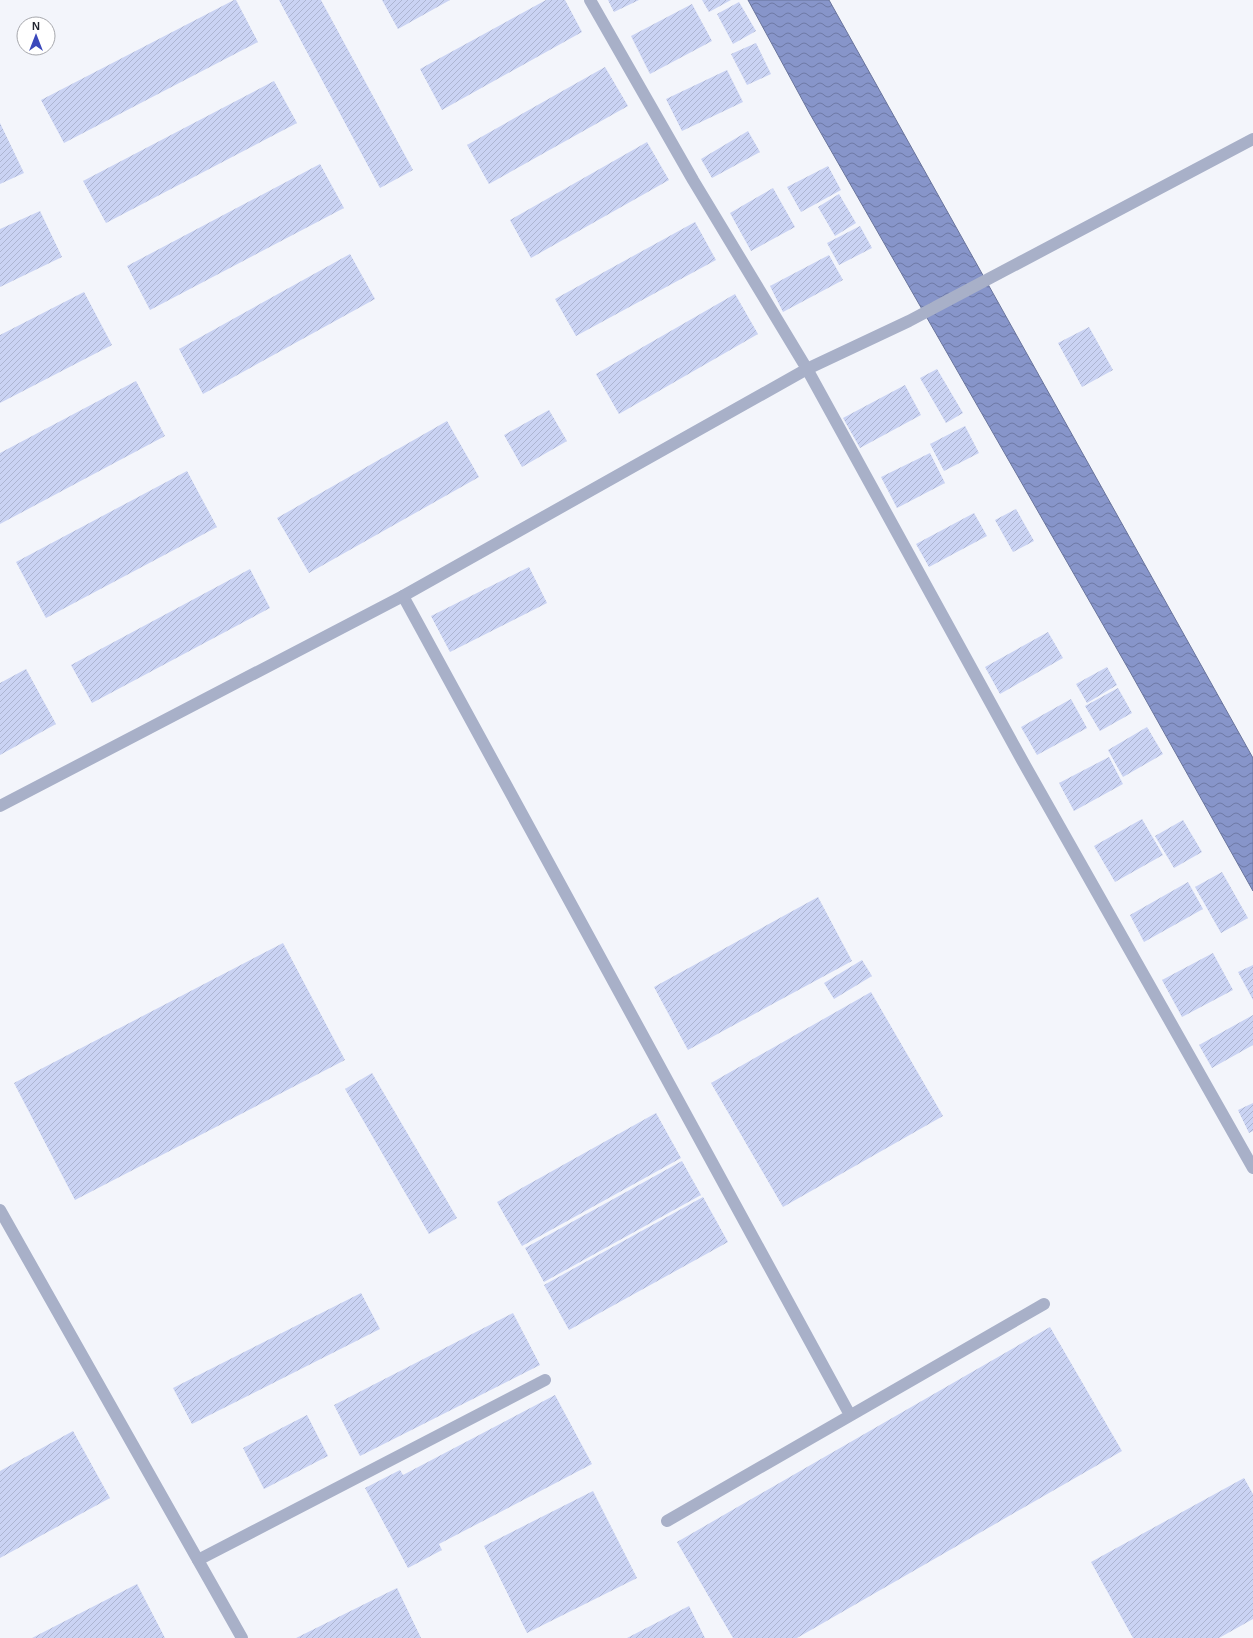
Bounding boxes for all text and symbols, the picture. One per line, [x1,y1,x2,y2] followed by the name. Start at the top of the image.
[16,16,56,56] north arrow
[32,20,40,32] text: N

